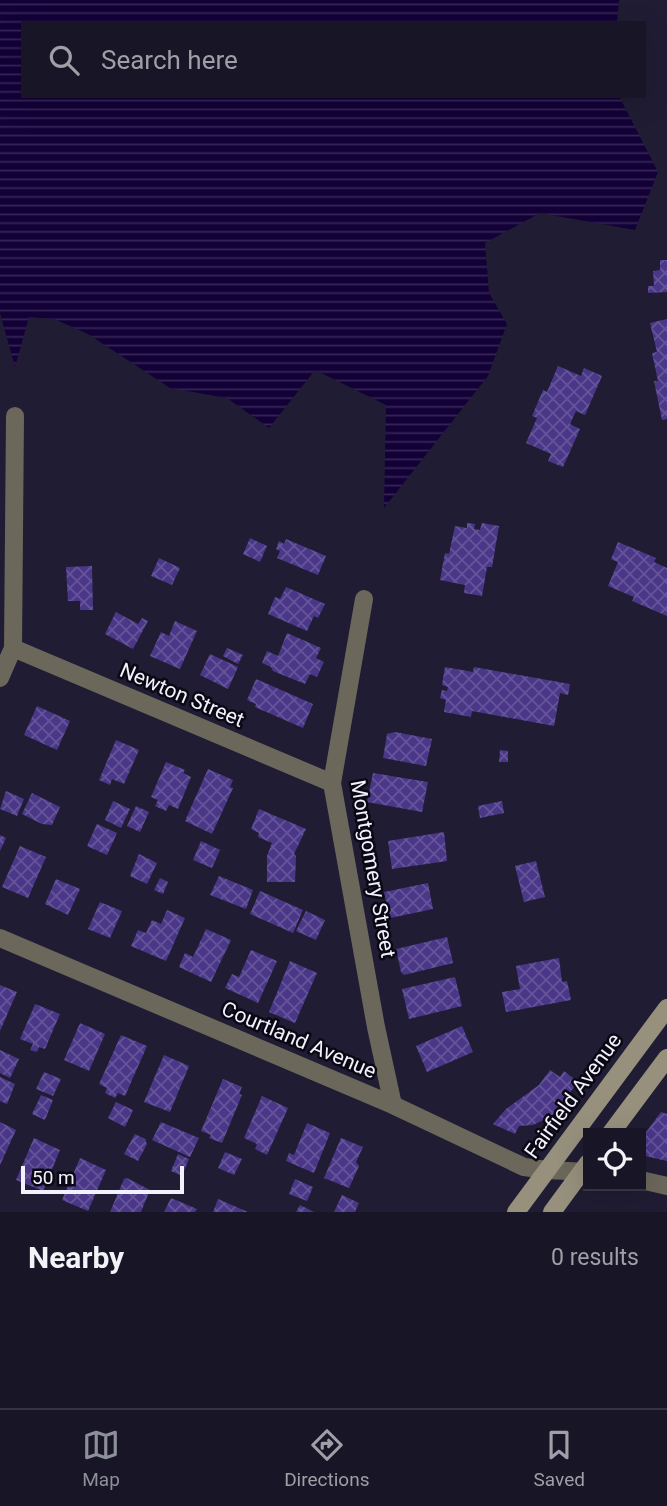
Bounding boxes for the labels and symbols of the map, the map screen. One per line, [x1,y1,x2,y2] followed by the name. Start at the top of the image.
[116,658,248,732] street label: Newton Street
[346,778,400,960] street label: Montgomery Street
[218,997,380,1083] street label: Courtland Avenue
[520,1029,626,1163] street label: Fairfield Avenue
[21,1163,184,1195] scale bar

